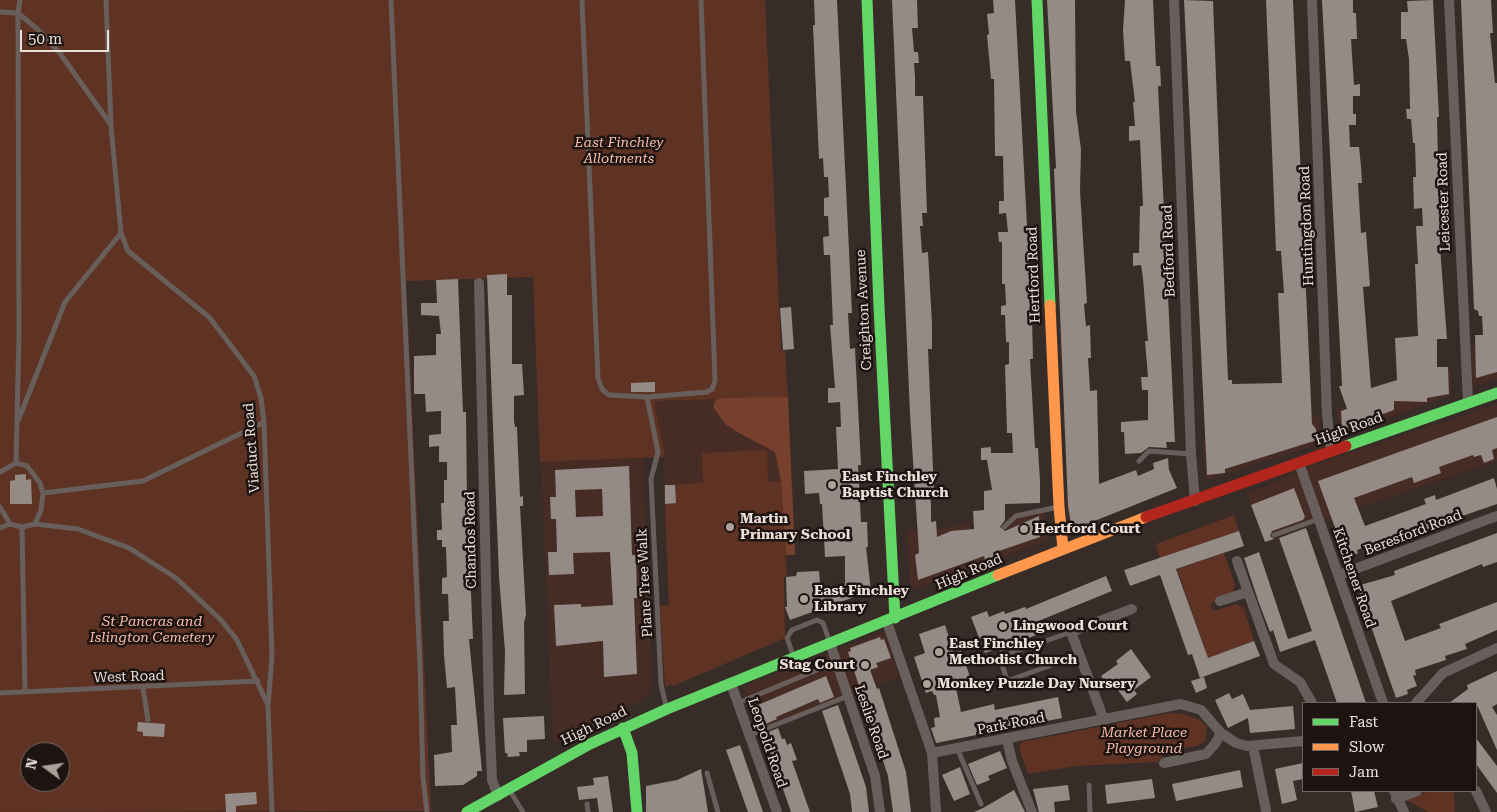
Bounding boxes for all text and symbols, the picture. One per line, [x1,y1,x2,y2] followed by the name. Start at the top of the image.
[22,20,111,52] scale bar
[28,30,62,48] text: 50 m
[575,135,663,168] park label: East Finchley Allotments
[1434,152,1454,252] street label: Leicester Road
[1297,166,1317,286] street label: Huntingdon Road
[1159,204,1179,298] street label: Bedford Road
[1024,226,1044,324] street label: Hertford Road
[852,249,876,371] street label: Creighton Avenue
[240,402,264,494] street label: Viaduct Road
[1313,409,1385,449] street label: High Road
[842,469,949,502] place label: East Finchley Baptist Church
[826,479,838,491] marker: East Finchley Baptist Church
[462,491,480,589] street label: Chandos Road
[1362,507,1464,559] street label: Beresford Road
[740,511,850,544] place label: Martin Primary School
[724,521,736,533] marker: Martin Primary School
[1034,521,1140,537] place label: Hertford Court
[1018,523,1030,535] marker: Hertford Court
[1329,526,1379,630] street label: Kitchener Road
[634,528,656,638] street label: Plane Tree Walk
[933,550,1005,594] street label: High Road
[814,583,909,616] place label: East Finchley Library
[798,593,810,605] marker: East Finchley Library
[90,614,214,646] park label: St Pancras and Islington Cemetery
[1013,618,1128,634] place label: Lingwood Court
[997,620,1009,632] marker: Lingwood Court
[949,636,1077,669] place label: East Finchley Methodist Church
[933,646,945,658] marker: East Finchley Methodist Church
[780,657,855,673] place label: Stag Court
[859,659,871,671] marker: Stag Court
[93,667,165,687] street label: West Road
[937,676,1136,692] place label: Monkey Puzzle Day Nursery
[921,678,933,690] marker: Monkey Puzzle Day Nursery
[850,683,892,761] street label: Leslie Road
[744,696,790,790] street label: Leopold Road
[1302,702,1477,792] legend
[558,703,630,749] street label: High Road
[976,709,1046,739] street label: Park Road
[1349,713,1378,731] text: Fast
[1101,725,1187,758] park label: Market Place Playground
[1349,738,1384,756] text: Slow
[20,742,70,792] north arrow
[22,756,40,771] text: N
[1349,763,1379,781] text: Jam

